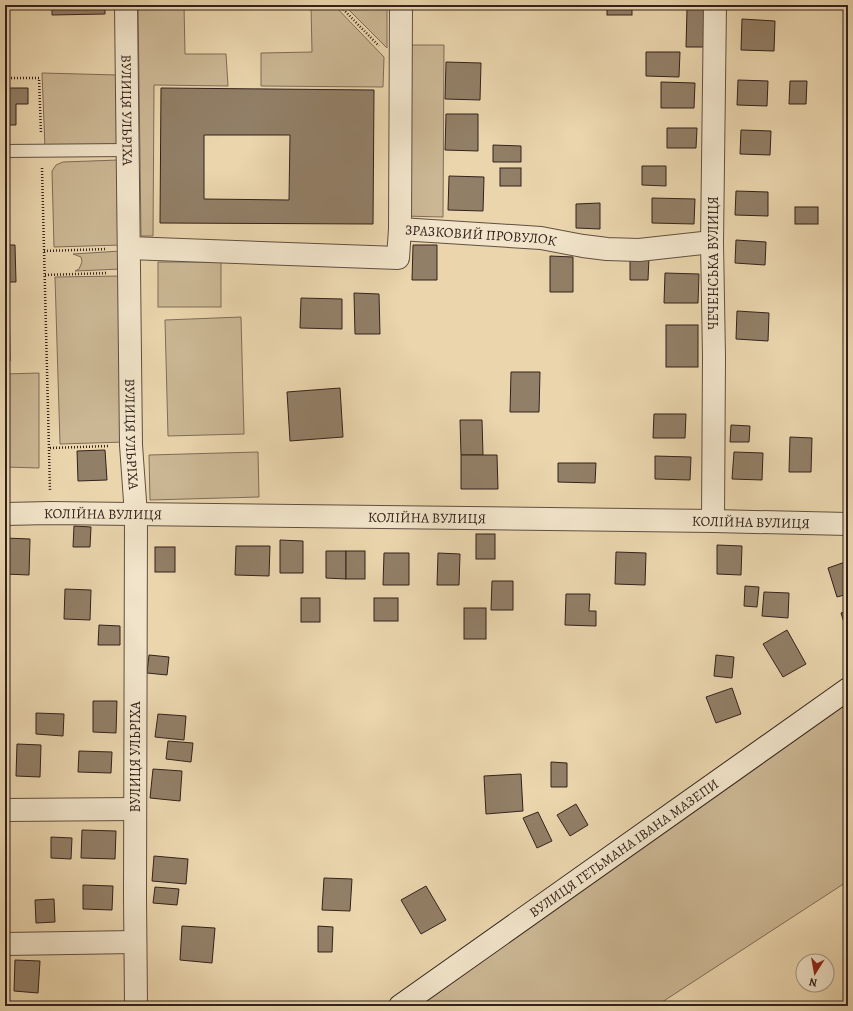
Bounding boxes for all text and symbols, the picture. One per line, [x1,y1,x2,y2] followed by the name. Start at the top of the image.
[117,54,137,167] street label: ВУЛИЦЯ УЛЬРІХА
[704,196,723,330] street label: ЧЕЧЕНСЬКА ВУЛИЦЯ
[404,220,558,250] street label: ЗРАЗКОВИЙ ПРОВУЛОК
[121,378,144,491] street label: ВУЛИЦЯ УЛЬРІХА
[44,503,162,524] street label: КОЛІЙНА ВУЛИЦЯ
[368,507,486,528] street label: КОЛІЙНА ВУЛИЦЯ
[692,511,810,533] street label: КОЛІЙНА ВУЛИЦЯ
[126,701,145,813] street label: ВУЛИЦЯ УЛЬРІХА
[525,774,722,921] street label: ВУЛИЦЯ ГЕТЬМАНА ІВАНА МАЗЕПИ
[795,953,835,993] north arrow
[808,974,819,990] text: N

